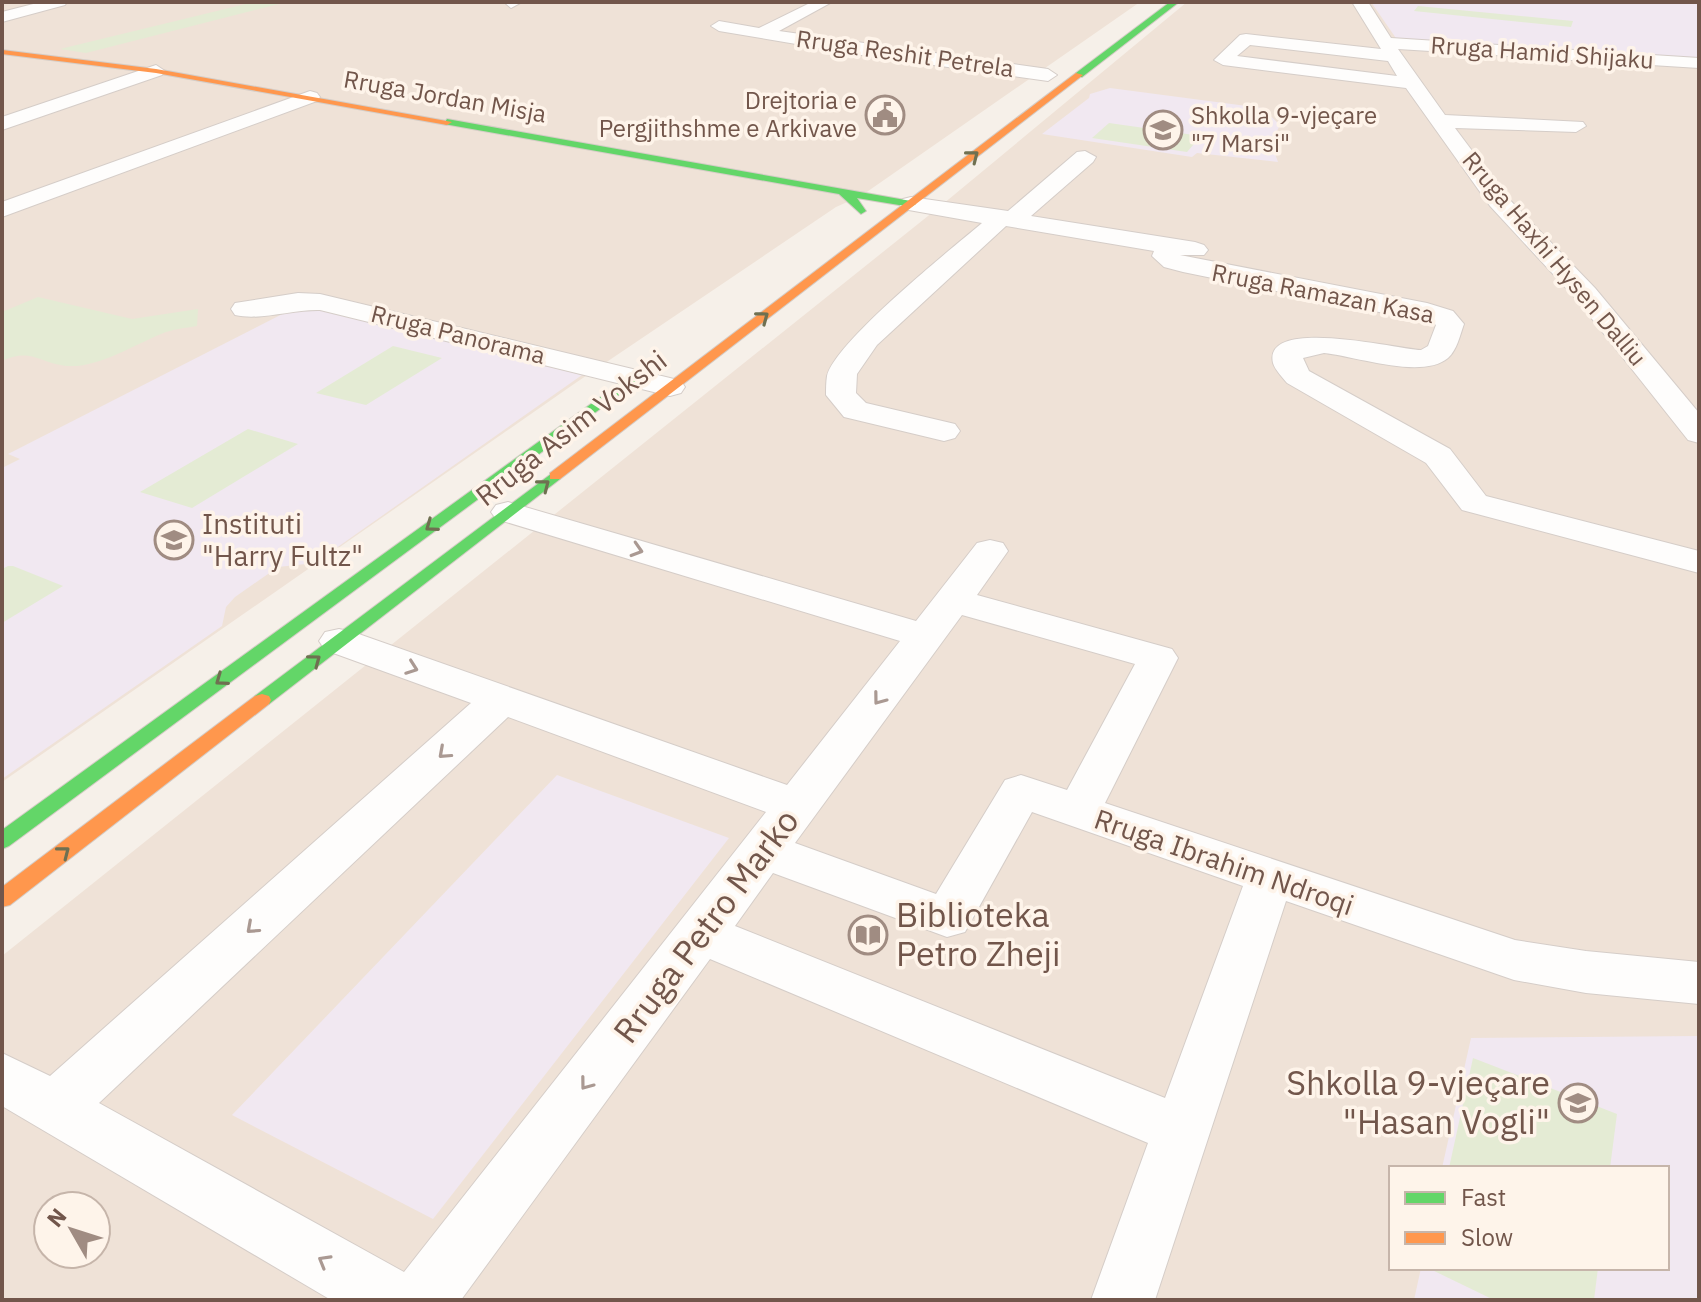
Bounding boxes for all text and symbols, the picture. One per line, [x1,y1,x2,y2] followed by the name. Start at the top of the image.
[794,22,1016,84] street label: Rruga Reshit Petrela
[1429,28,1655,76] street label: Rruga Hamid Shijaku
[341,62,549,130] street label: Rruga Jordan Misja
[599,84,857,144] place label: Drejtoria e Pergjithshme e Arkivave
[864,94,906,136] public building icon: Drejtoria e Pergjithshme e Arkivave
[1191,99,1377,159] place label: Shkolla 9-vjeçare "7 Marsi"
[1142,109,1184,151] school or university icon: Shkolla 9-vjeçare "7 Marsi"
[1456,144,1654,372] street label: Rruga Haxhi Hysen Dalliu
[964,151,978,166] one-way arrow
[1209,256,1437,330] street label: Rruga Ramazan Kasa
[368,297,549,371] street label: Rruga Panorama
[754,313,768,327] one-way arrow
[468,341,674,514] street label: Rruga Asim Vokshi
[535,480,549,494] one-way arrow
[202,505,363,574] place label: Instituti "Harry Fultz"
[425,516,440,531] one-way arrow
[153,519,195,561] school or university icon: Instituti "Harry Fultz"
[629,541,643,557] one-way arrow
[306,655,321,669] one-way arrow
[405,658,419,675] one-way arrow
[216,670,230,685] one-way arrow
[874,690,888,704] one-way arrow
[438,743,453,757] one-way arrow
[603,800,808,1051] street label: Rruga Petro Marko
[1090,800,1359,923] street label: Rruga Ibrahim Ndroqi
[55,847,70,861] one-way arrow
[896,892,1061,975] place label: Biblioteka Petro Zheji
[847,914,889,956] library icon: Biblioteka Petro Zheji
[246,918,261,933] one-way arrow
[1286,1060,1550,1143] place label: Shkolla 9-vjeçare "Hasan Vogli"
[581,1075,596,1090] one-way arrow
[1557,1082,1599,1124] school or university icon: Shkolla 9-vjeçare "Hasan Vogli"
[1389,1166,1669,1270] legend
[1461,1181,1506,1213] text: Fast
[32,1190,112,1270] north arrow
[40,1202,72,1232] text: N
[1461,1221,1513,1253] text: Slow
[319,1255,333,1271] one-way arrow

